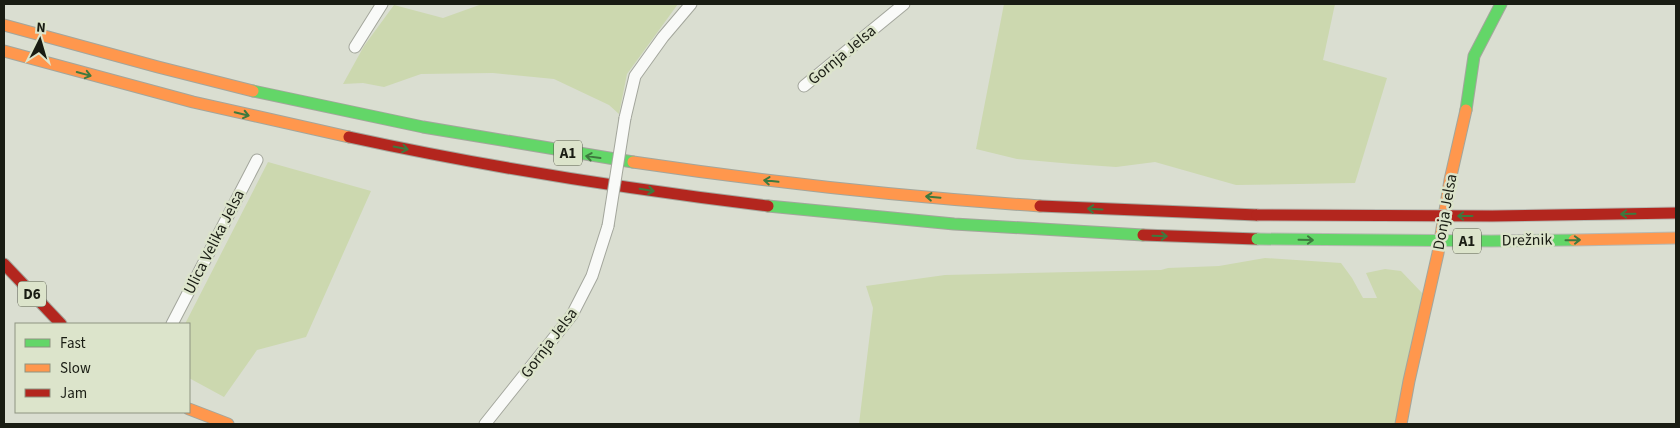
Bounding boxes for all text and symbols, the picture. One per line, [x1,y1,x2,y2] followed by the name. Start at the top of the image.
[15,15,65,65] north arrow
[36,18,47,38] text: N
[803,20,881,90] street label: Gornja Jelsa
[76,70,92,79] one-way arrow
[233,110,249,119] one-way arrow
[554,140,582,166] road number: A1
[392,144,408,153] one-way arrow
[585,152,601,162] one-way arrow
[1427,172,1463,252] street label: Donja Jelsa
[763,176,779,186] one-way arrow
[639,185,655,195] one-way arrow
[178,186,250,298] street label: Ulica Velika Jelsa
[925,193,941,202] one-way arrow
[1087,204,1103,213] one-way arrow
[1620,209,1636,219] one-way arrow
[1457,211,1474,221] one-way arrow
[1453,228,1481,254] road number: A1
[1502,229,1553,251] street label: Drežnik
[1151,232,1167,241] one-way arrow
[1297,235,1313,245] one-way arrow
[1565,235,1581,244] one-way arrow
[18,282,46,306] road number: D6
[515,303,583,383] street label: Gornja Jelsa
[15,323,190,413] legend
[60,333,86,354] text: Fast
[60,358,91,379] text: Slow
[60,383,87,404] text: Jam

